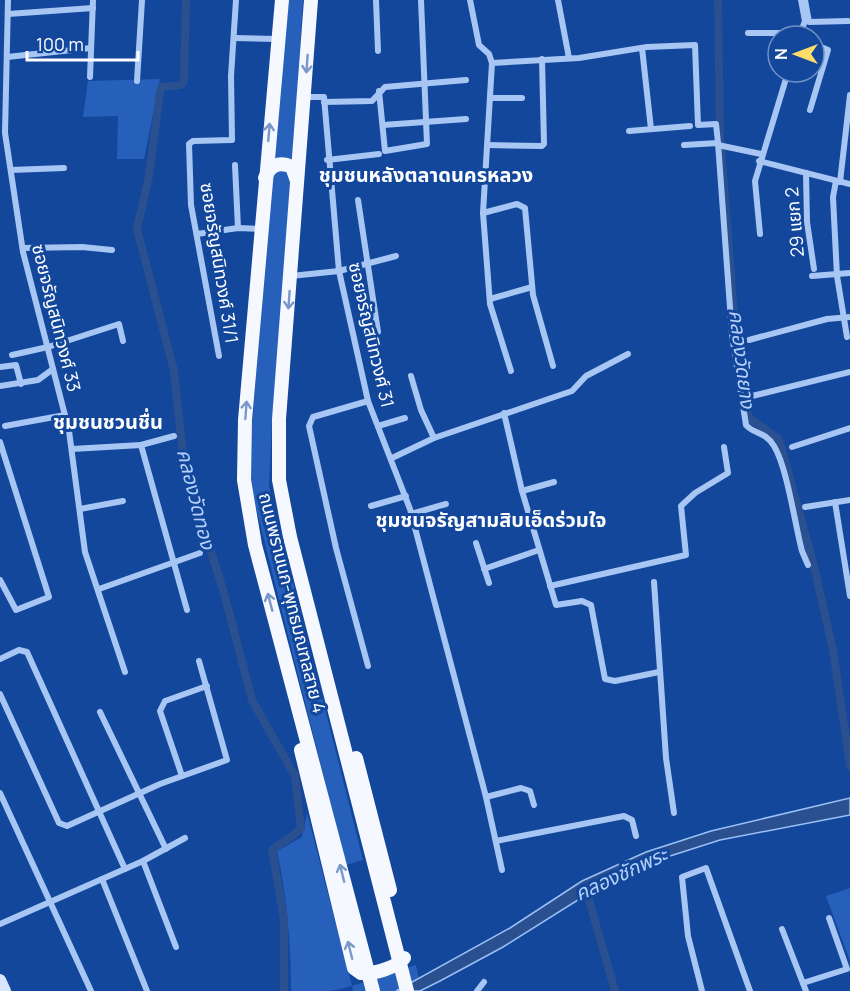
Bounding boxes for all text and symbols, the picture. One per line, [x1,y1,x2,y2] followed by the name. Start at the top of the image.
[27,24,138,62] scale bar
[766,24,826,84] north arrow
[36,32,84,56] text: 100 m
[770,48,792,60] text: N
[301,54,312,74] one-way arrow
[263,122,274,142] one-way arrow
[319,161,533,188] district label: ชุมชนหลังตลาดนครหลวง
[195,181,245,345] street label: ซอยจรัญสนิทวงศ์ 31/1
[779,186,809,258] street label: 29 แยก 2
[27,241,87,394] street label: ซอยจรัญสนิทวงศ์ 33
[344,260,400,410] street label: ซอยจรัญสนิทวงศ์ 31
[283,290,294,310] one-way arrow
[723,308,762,411] water label: คลองวัดยาง
[241,400,252,420] one-way arrow
[53,408,163,435] district label: ชุมชนชวนชื่น
[171,446,222,553] water label: คลองวัดทอง
[254,490,332,716] street label: ถนนพรานนก-พุทธมณฑลสาย 4
[375,506,607,533] district label: ชุมชนจรัญสามสิบเอ็ดร่วมใจ
[263,593,275,612] one-way arrow
[570,839,674,907] water label: คลองชักพระ
[336,864,348,883] one-way arrow
[343,941,355,960] one-way arrow

